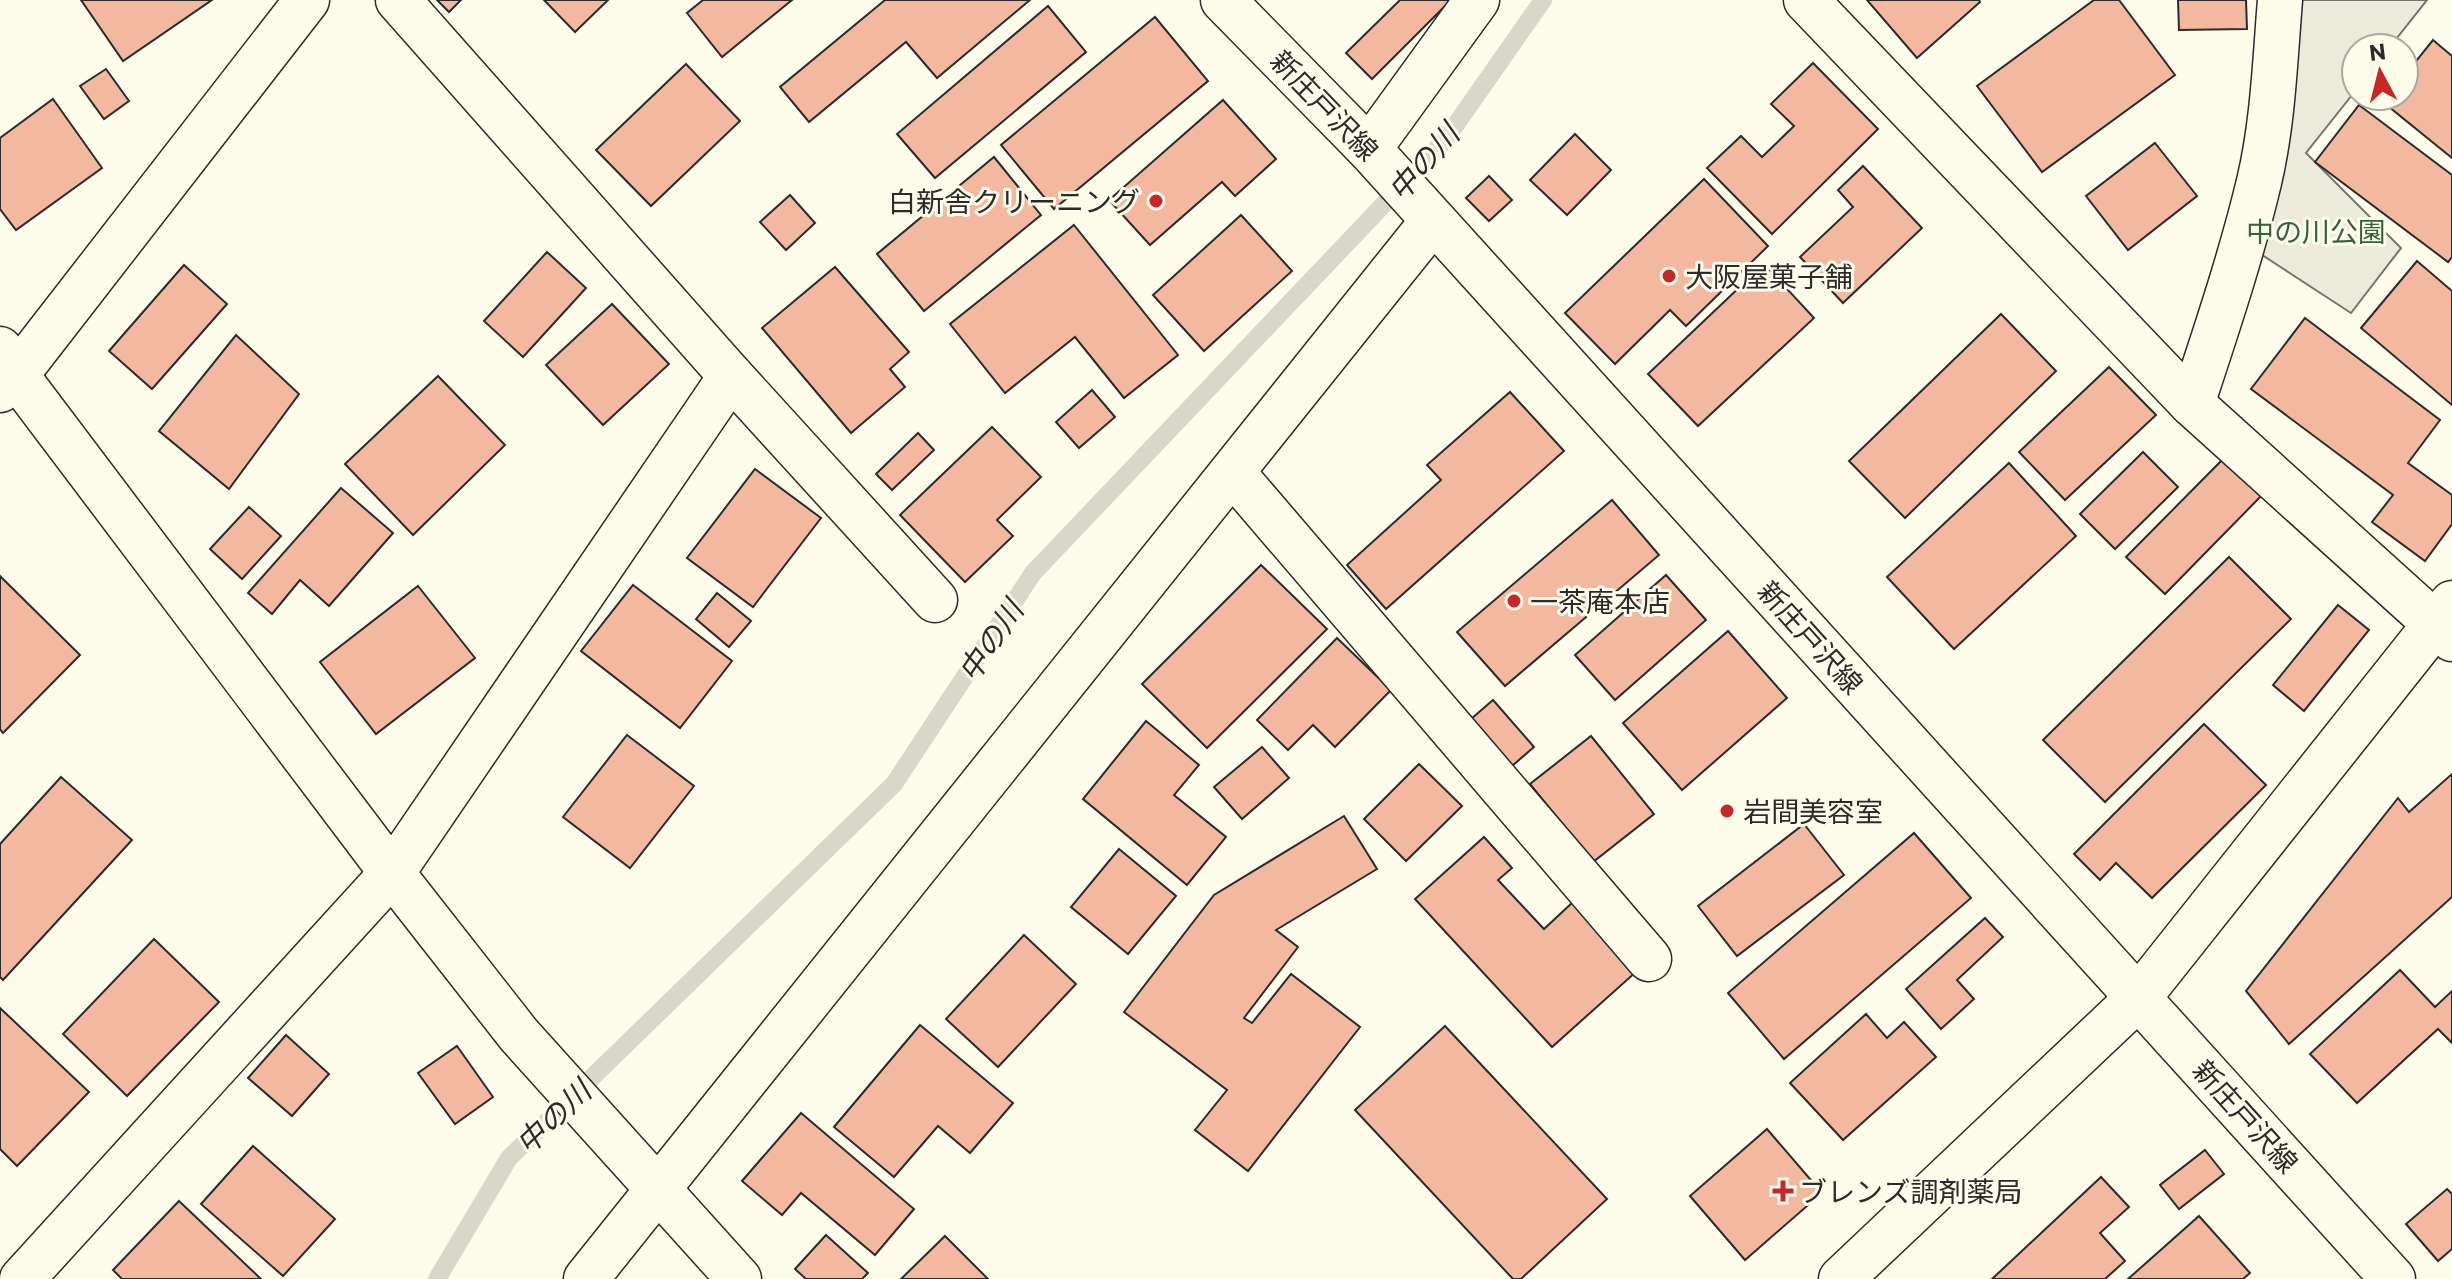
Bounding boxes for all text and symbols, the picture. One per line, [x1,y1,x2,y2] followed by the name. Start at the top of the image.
[2340,32,2420,112] north arrow
[2368,37,2387,66] text: N
[1264,43,1386,167] street label: 新庄戸沢線
[1379,113,1467,207] water label: 中の川
[888,184,1140,218] place label: 白新舎クリーニング
[1147,192,1165,210] marker: 白新舎クリーニング
[2246,214,2386,248] park label: 中の川公園
[1685,259,1853,293] place label: 大阪屋菓子舗
[1660,267,1678,285] marker: 大阪屋菓子舗
[1752,574,1870,700] street label: 新庄戸沢線
[1530,584,1670,618] place label: 一茶庵本店
[948,590,1031,688] water label: 中の川
[1505,592,1523,610] marker: 一茶庵本店
[1743,794,1883,828] place label: 岩間美容室
[1718,802,1736,820] marker: 岩間美容室
[2187,1053,2305,1179] street label: 新庄戸沢線
[507,1069,599,1161] water label: 中の川
[1799,1174,2022,1208] place label: ブレンズ調剤薬局
[1774,1182,1792,1200] marker: ブレンズ調剤薬局

